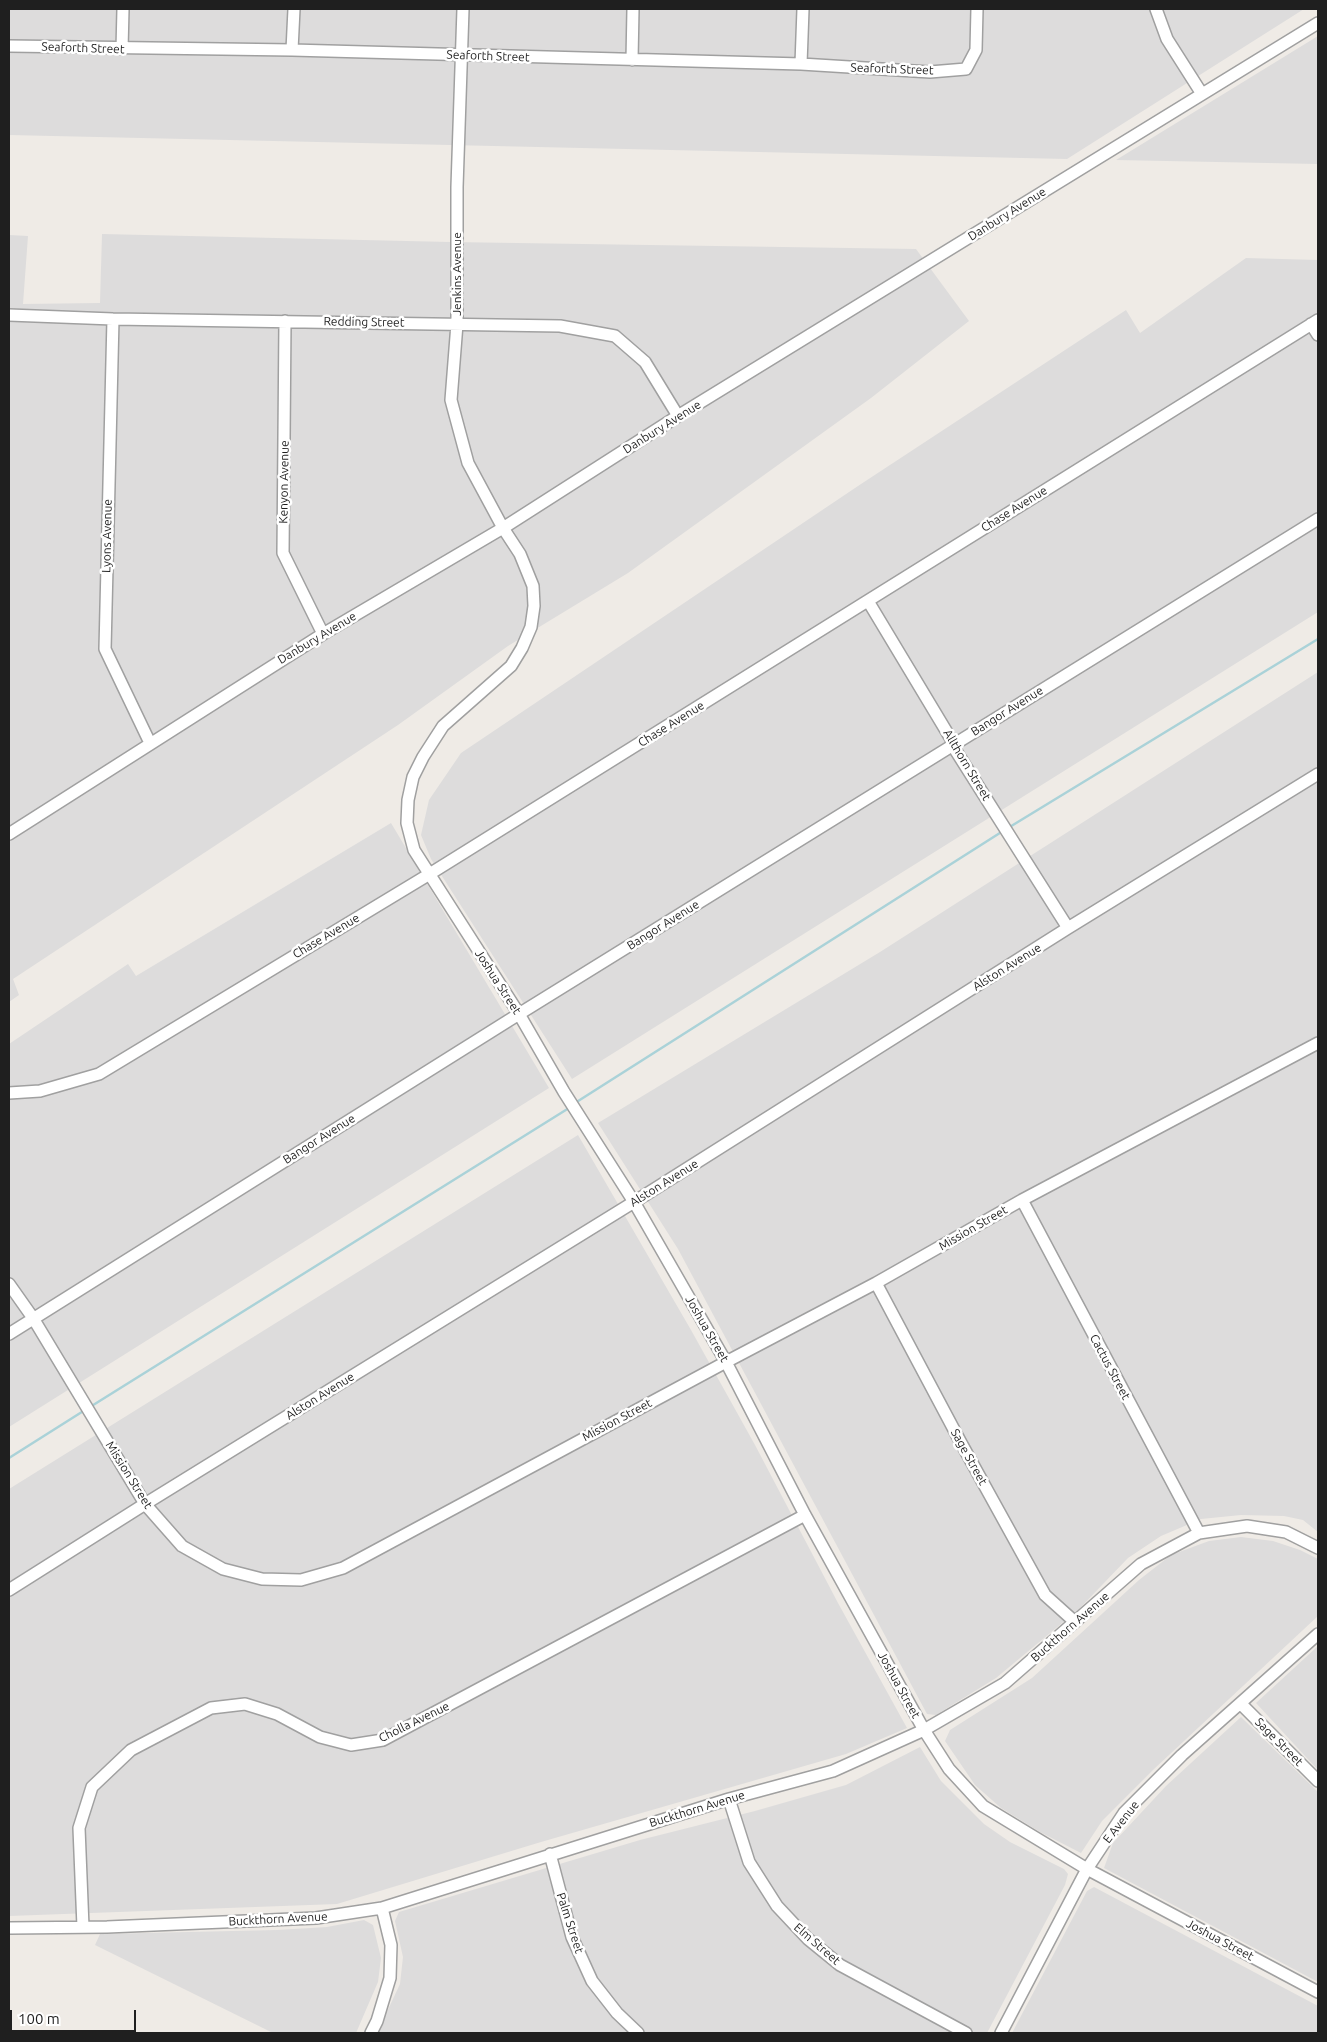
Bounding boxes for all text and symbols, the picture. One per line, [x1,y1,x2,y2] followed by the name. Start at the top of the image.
[41,39,125,57] street label: Seaforth Street
[446,47,530,65] street label: Seaforth Street
[850,60,934,78] street label: Seaforth Street
[965,184,1049,244] street label: Danbury Avenue
[450,232,464,316] street label: Jenkins Avenue
[323,314,405,330] street label: Redding Street
[620,397,704,457] street label: Danbury Avenue
[276,440,292,524] street label: Kenyon Avenue
[978,483,1050,535] street label: Chase Avenue
[99,499,115,573] street label: Lyons Avenue
[275,609,359,667] street label: Danbury Avenue
[968,683,1046,739] street label: Bangor Avenue
[635,698,707,750] street label: Chase Avenue
[940,727,994,803] street label: Allthorn Street
[624,897,702,953] street label: Bangor Avenue
[290,910,362,962] street label: Chase Avenue
[970,940,1044,994] street label: Alston Avenue
[472,947,524,1017] street label: Joshua Street
[280,1111,358,1167] street label: Bangor Avenue
[627,1156,701,1210] street label: Alston Avenue
[936,1203,1010,1253] street label: Mission Street
[682,1293,732,1365] street label: Joshua Street
[1087,1332,1133,1402] street label: Cactus Street
[283,1369,357,1423] street label: Alston Avenue
[580,1396,654,1444] street label: Mission Street
[948,1426,990,1488] street label: Sage Street
[103,1439,155,1511] street label: Mission Street
[1028,1589,1112,1665] street label: Buckthorn Avenue
[875,1649,923,1721] street label: Joshua Street
[376,1699,452,1745] street label: Cholla Avenue
[1252,1715,1306,1769] street label: Sage Street
[647,1788,747,1830] street label: Buckthorn Avenue
[1100,1798,1142,1846] street label: E Avenue
[553,1891,587,1955] street label: Palm Street
[228,1909,328,1929] street label: Buckthorn Avenue
[1184,1916,1256,1964] street label: Joshua Street
[791,1920,843,1968] street label: Elm Street
[12,2000,139,2032] scale bar
[18,2010,60,2027] text: 100 m

